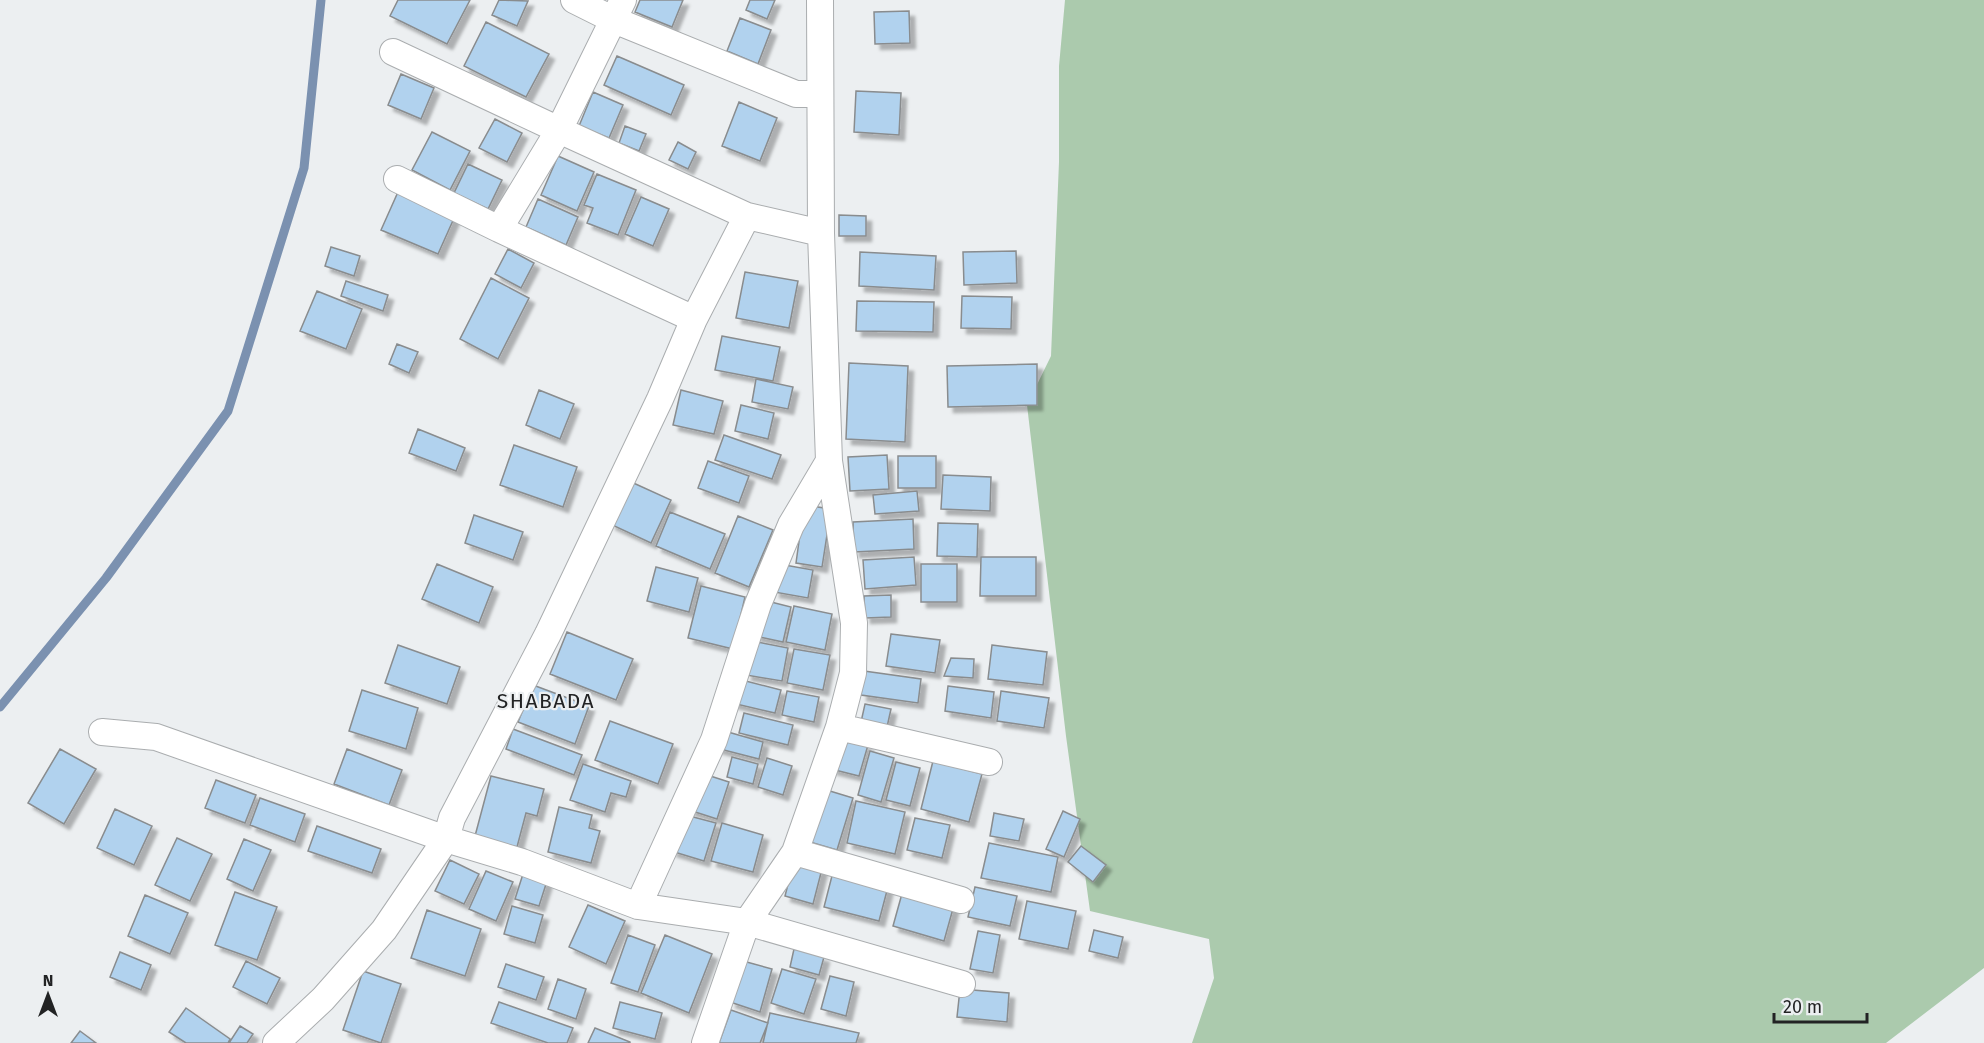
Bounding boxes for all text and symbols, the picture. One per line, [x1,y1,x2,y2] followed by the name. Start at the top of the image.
[497,688,595,714] district label: SHABADA
[18,965,78,1025] north arrow
[43,971,53,990] text: N
[1774,986,1867,1024] scale bar
[1783,996,1822,1018] text: 20 m

